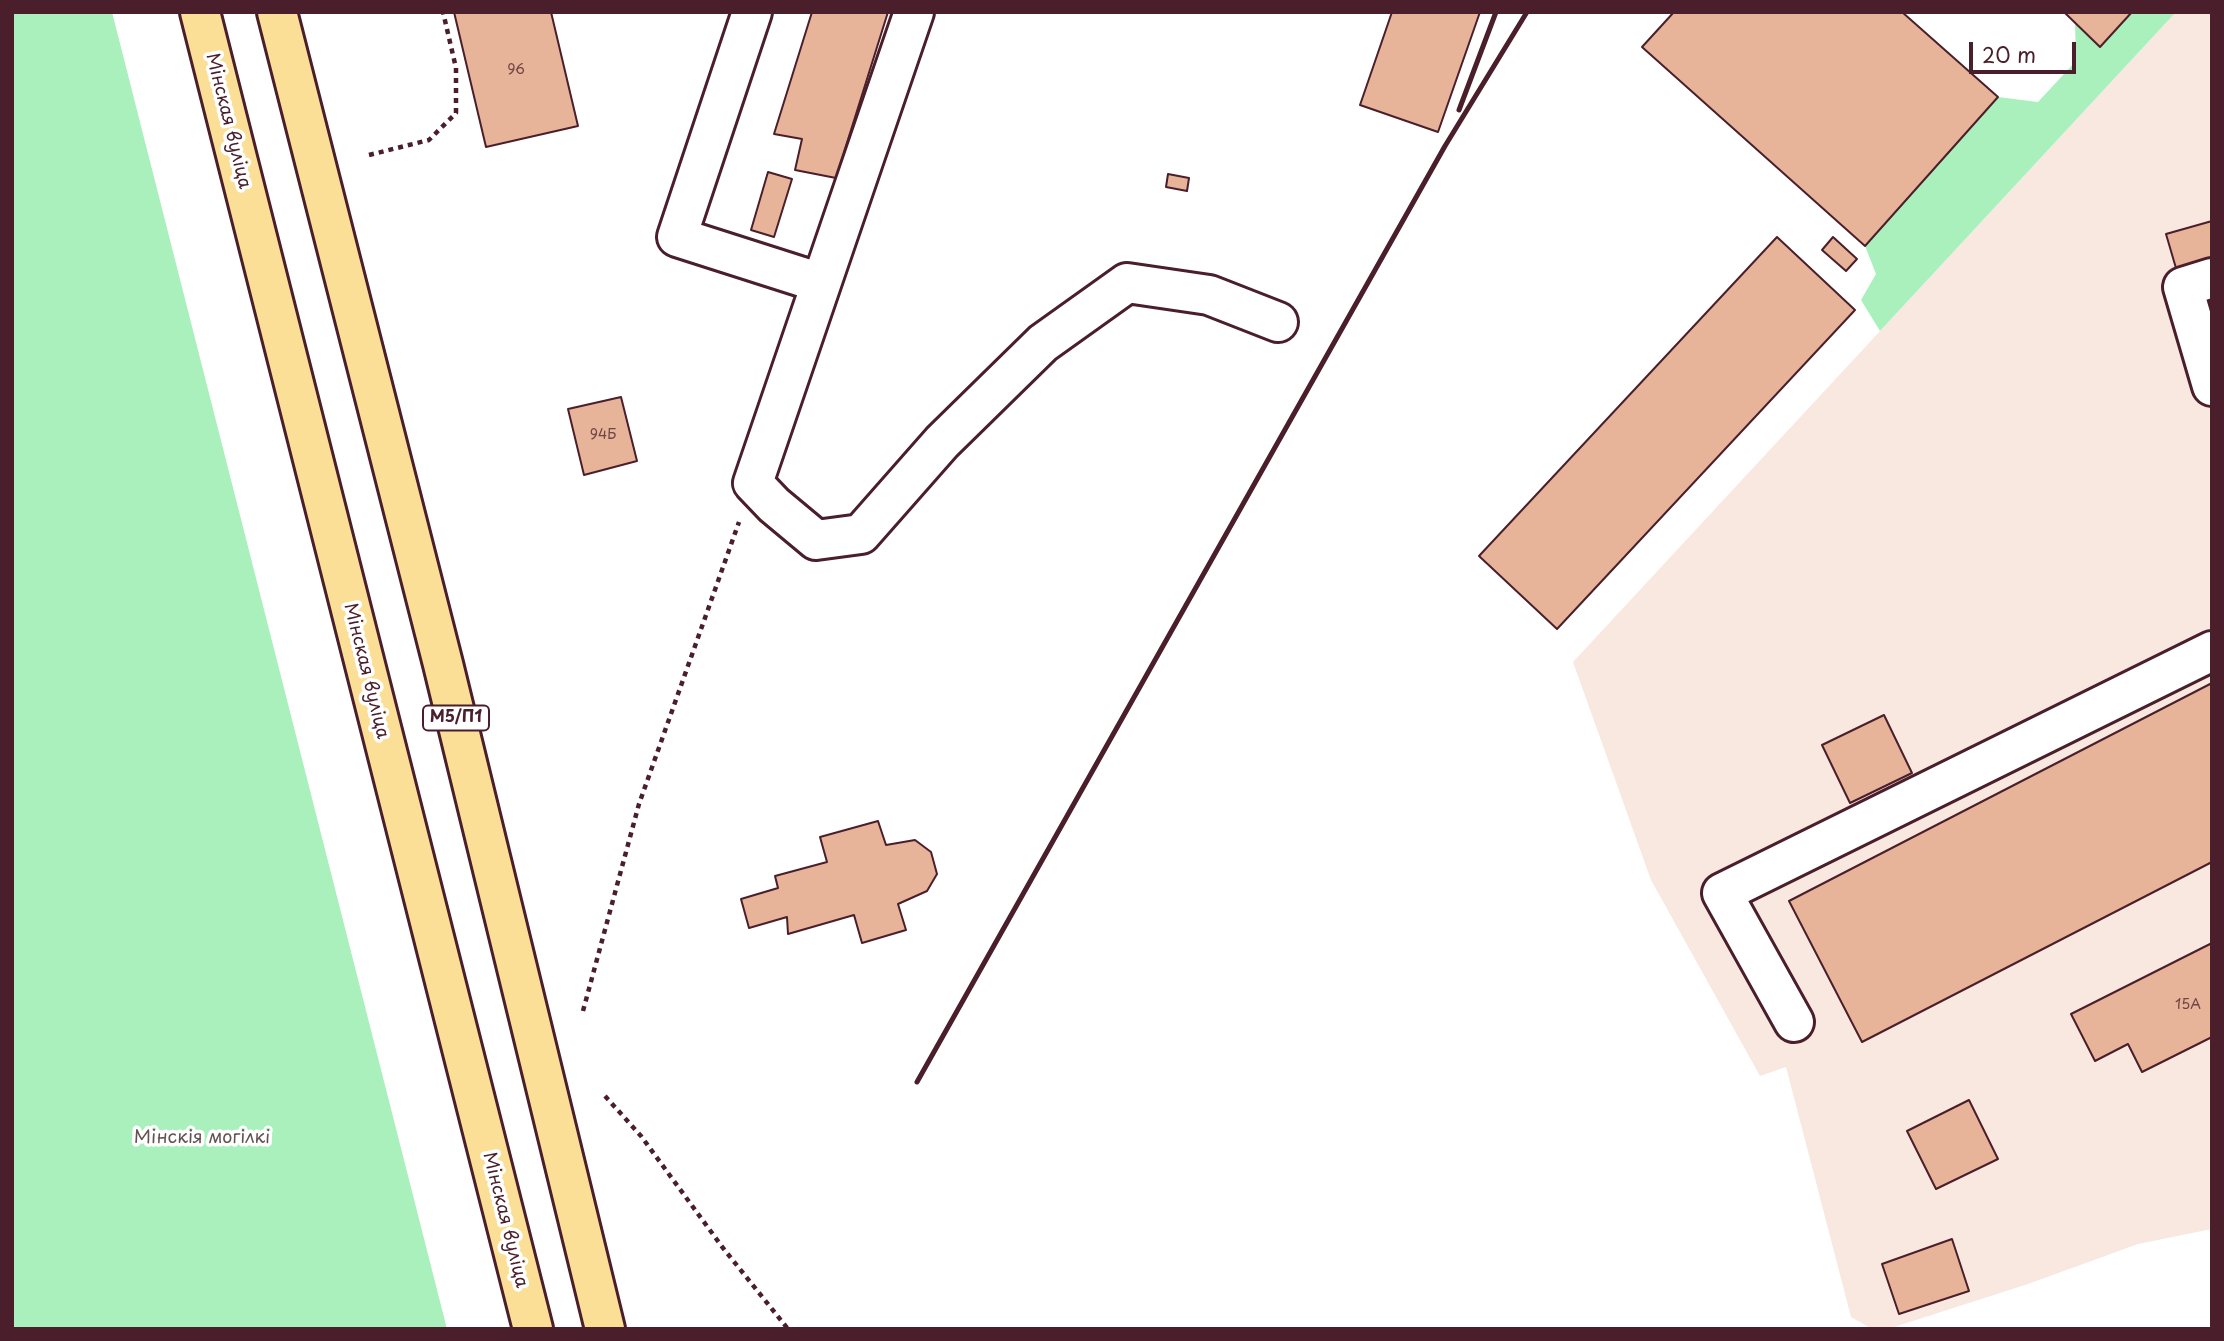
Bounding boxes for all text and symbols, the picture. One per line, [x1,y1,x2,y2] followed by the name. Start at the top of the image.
[1972,28,2079,72] scale bar
[1982,38,2036,70] text: 20 m
[201,51,255,191] street label: Мінская вуліца
[507,62,525,78] house number: 96
[590,427,616,443] house number: 94Б
[339,601,393,741] street label: Мінская вуліца
[423,706,489,730] road number: М5/П1
[2175,997,2201,1013] house number: 15А
[134,1127,270,1149] park label: Мінскія могілкі
[478,1150,532,1290] street label: Мінская вуліца

